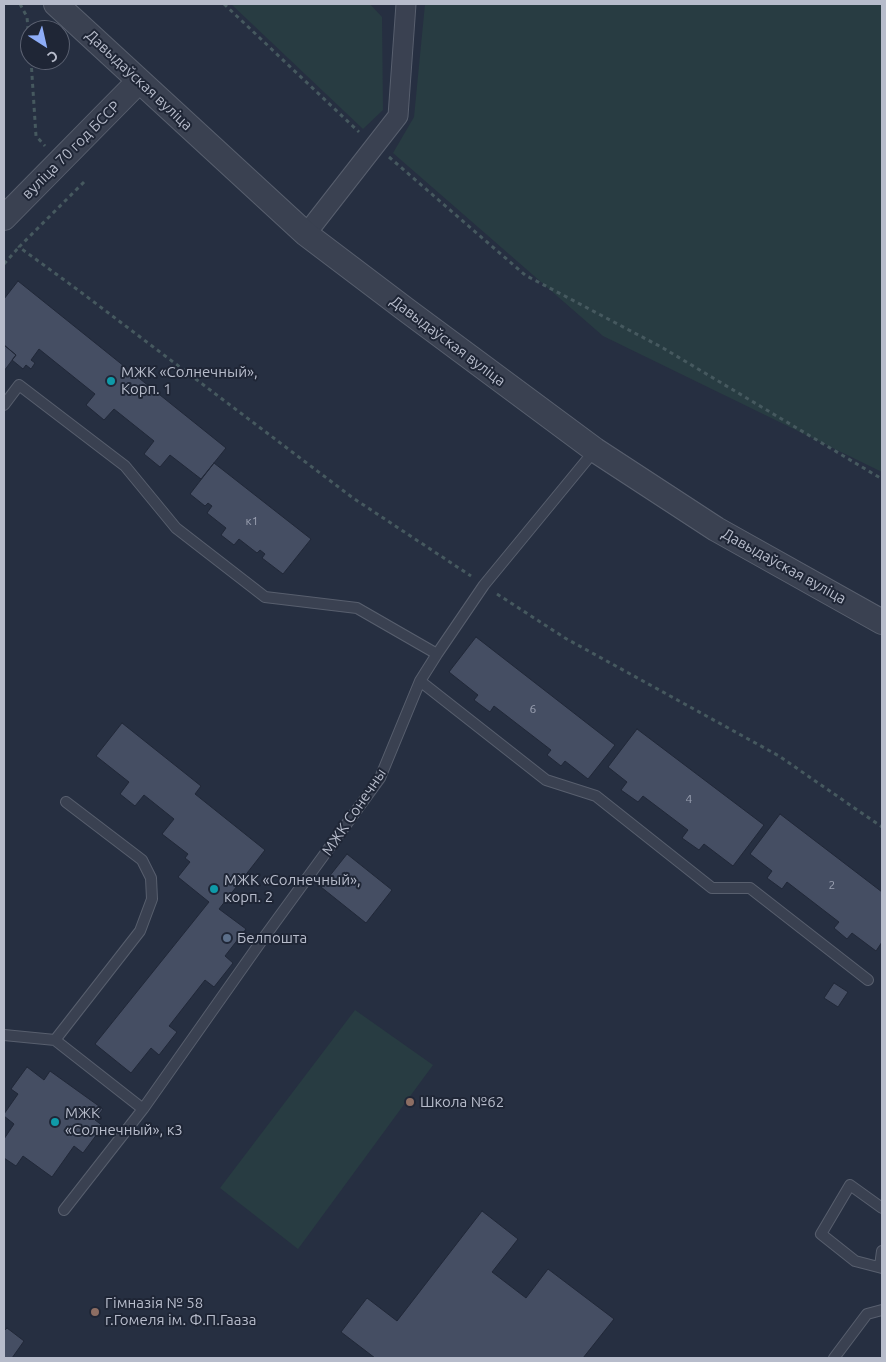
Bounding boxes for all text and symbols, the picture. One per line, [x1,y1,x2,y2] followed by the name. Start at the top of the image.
[20,20,70,70] north arrow
[82,26,196,134] street label: Давыдаўская вуліца
[45,47,61,66] text: С
[18,97,124,203] street label: вуліца 70 год БССР
[387,292,509,390] street label: Давыдаўская вуліца
[121,363,258,398] place label: МЖК «Солнечный», Корп. 1
[105,375,117,387] marker: МЖК «Солнечный», Корп. 1
[246,514,258,528] house number: к1
[719,524,849,608] street label: Давыдаўская вуліца
[530,702,536,716] house number: 6
[318,765,390,859] street label: МЖК Сонечны
[686,792,692,806] house number: 4
[224,871,361,906] place label: МЖК «Солнечный», корп. 2
[829,878,835,892] house number: 2
[208,883,220,895] marker: МЖК «Солнечный», корп. 2
[237,929,307,947] place label: Белпошта
[221,932,233,944] marker: Белпошта
[420,1093,504,1111] place label: Школа №62
[404,1096,416,1108] marker: Школа №62
[65,1104,183,1139] place label: МЖК «Солнечный», к3
[49,1116,61,1128] marker: МЖК «Солнечный», к3
[105,1294,256,1329] place label: Гімназія № 58 г.Гомеля ім. Ф.П.Гааза
[89,1306,101,1318] marker: Гімназія № 58 г.Гомеля ім. Ф.П.Гааза

